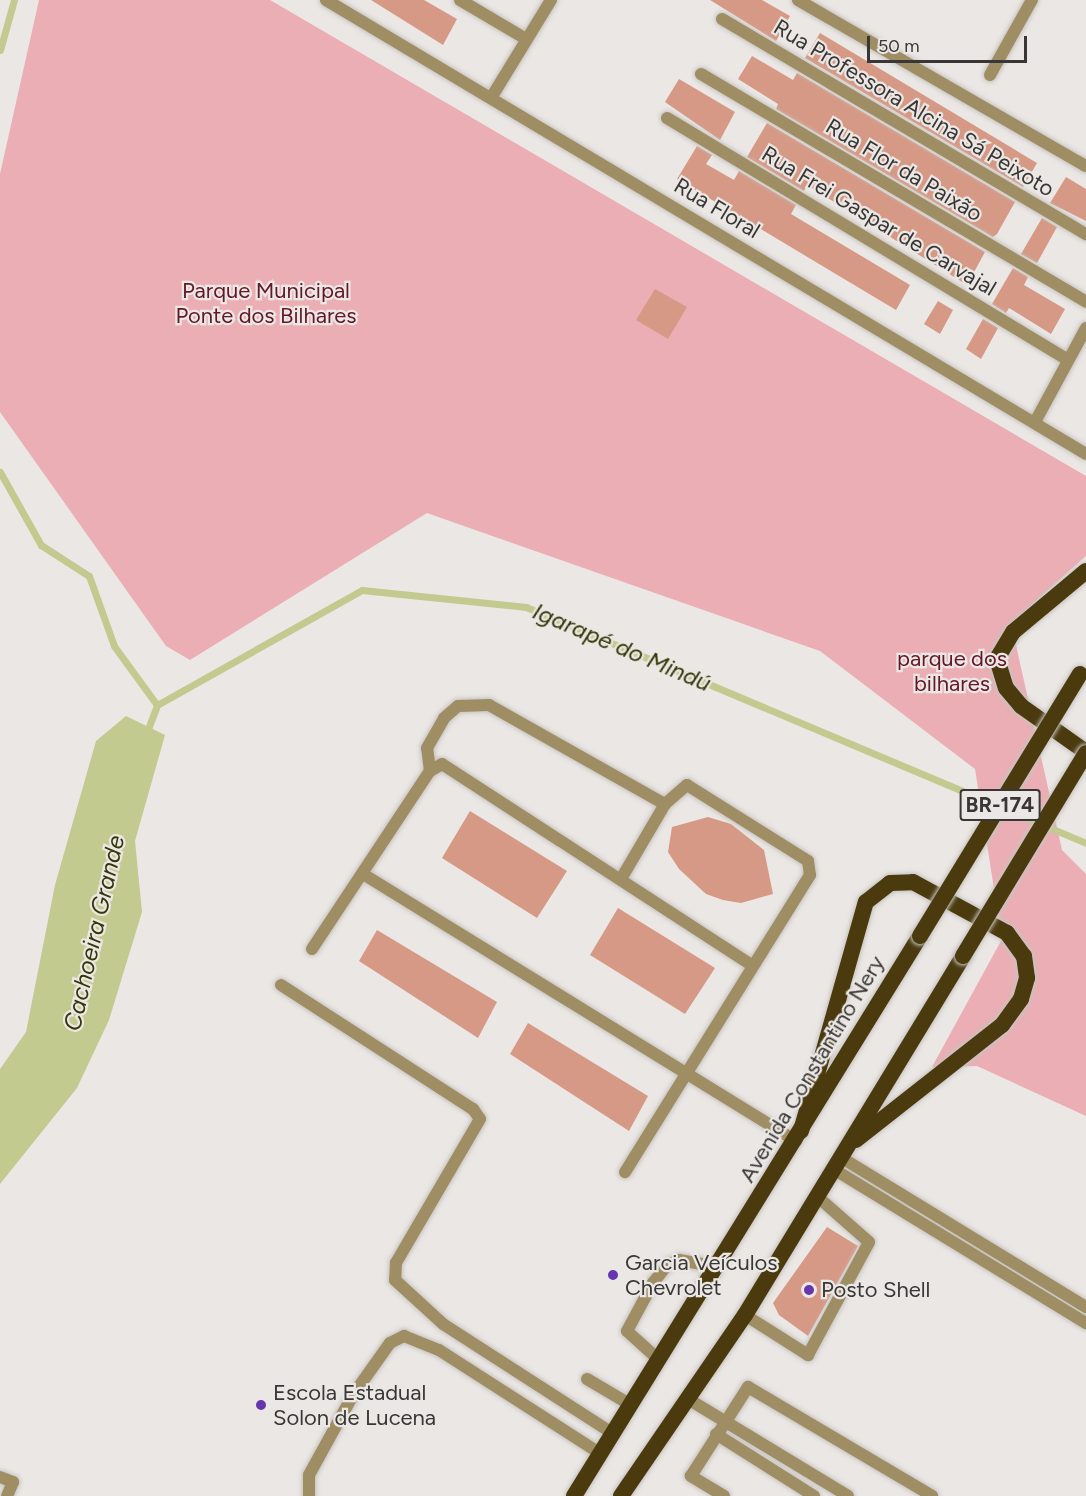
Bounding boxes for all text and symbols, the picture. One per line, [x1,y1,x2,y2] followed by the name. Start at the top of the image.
[769,14,1059,202] street label: Rua Professora Alcina Sá Peixoto
[870,24,1030,62] scale bar
[878,35,920,57] text: 50 m
[821,113,987,227] street label: Rua Flor da Paixão
[757,140,1001,302] street label: Rua Frei Gaspar de Carvajal
[669,172,765,244] street label: Rua Floral
[175,277,357,328] park label: Parque Municipal Ponte dos Bilhares
[529,596,715,698] water label: Igarapé do Mindú
[897,645,1007,696] park label: parque dos bilhares
[960,787,1040,823] road number: BR-174
[57,832,131,1034] water label: Cachoeira Grande
[734,951,890,1187] street label: Avenida Constantino Nery
[625,1249,778,1300] place label: Garcia Veículos Chevrolet
[606,1268,620,1282] marker: Garcia Veículos Chevrolet
[821,1277,930,1303] place label: Posto Shell
[802,1283,816,1297] marker: Posto Shell
[273,1379,436,1430] place label: Escola Estadual Solon de Lucena
[254,1398,268,1412] marker: Escola Estadual Solon de Lucena

